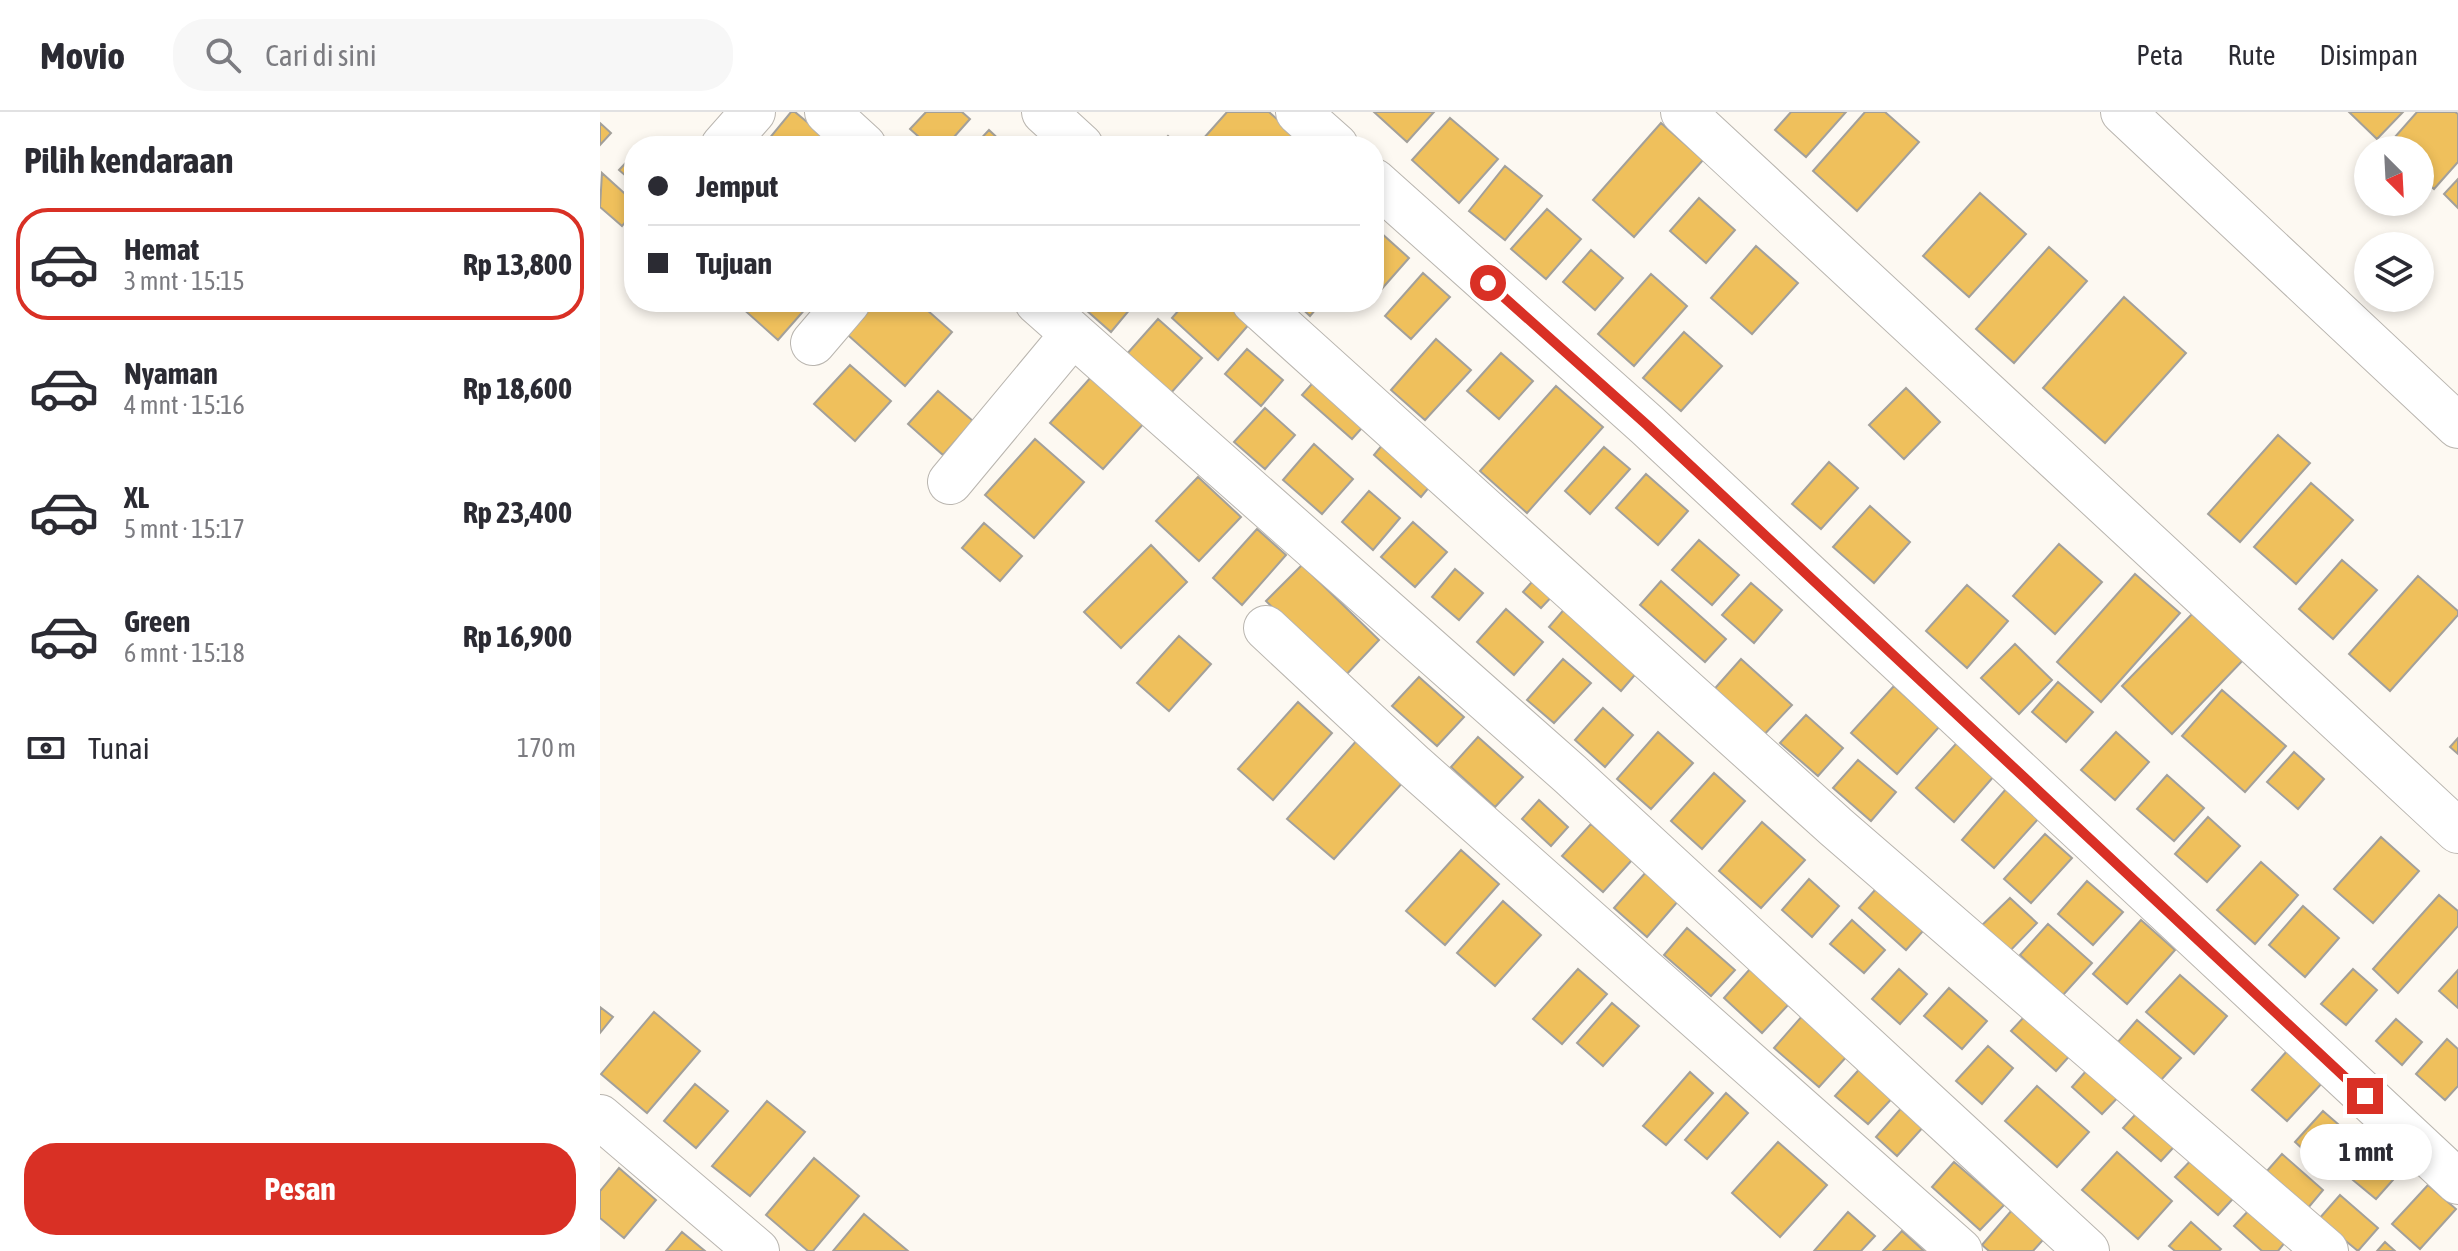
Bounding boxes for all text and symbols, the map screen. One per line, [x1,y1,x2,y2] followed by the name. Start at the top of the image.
[173,19,733,91] search box
[201,33,245,77] icon: search
[40,34,125,77] text: Movio
[265,38,377,72] text: Cari di sini
[2136,39,2183,71] text: Peta
[2227,39,2276,71] text: Rute
[2320,39,2418,71] text: Disimpan
[2354,136,2434,216] north arrow
[2354,136,2434,312] map controls
[24,139,233,181] text: Pilih kendaraan
[696,169,778,203] text: Jemput
[28,228,100,300] icon: car
[124,232,199,266] text: Hemat
[2354,232,2434,312] button: layers
[696,246,772,280] text: Tujuan
[463,247,572,281] text: Rp 13,800
[1470,265,1506,301] route start
[124,266,245,296] text: 3 mnt · 15:15
[28,352,100,424] icon: car
[124,356,218,390] text: Nyaman
[463,371,572,405] text: Rp 18,600
[124,390,245,420] text: 4 mnt · 15:16
[28,476,100,548] icon: car
[124,480,149,514] text: XL
[463,495,572,529] text: Rp 23,400
[124,514,245,544] text: 5 mnt · 15:17
[28,600,100,672] icon: car
[124,604,190,638] text: Green
[463,619,572,653] text: Rp 16,900
[124,638,245,668] text: 6 mnt · 15:18
[24,726,68,770] icon: cash
[88,731,150,765] text: Tunai
[517,733,576,763] text: 170 m
[2347,1078,2383,1114] route end
[2299,1124,2431,1180] callout: 1 mnt
[2339,1137,2393,1167] text: 1 mnt
[24,1143,576,1235] button: Pesan

